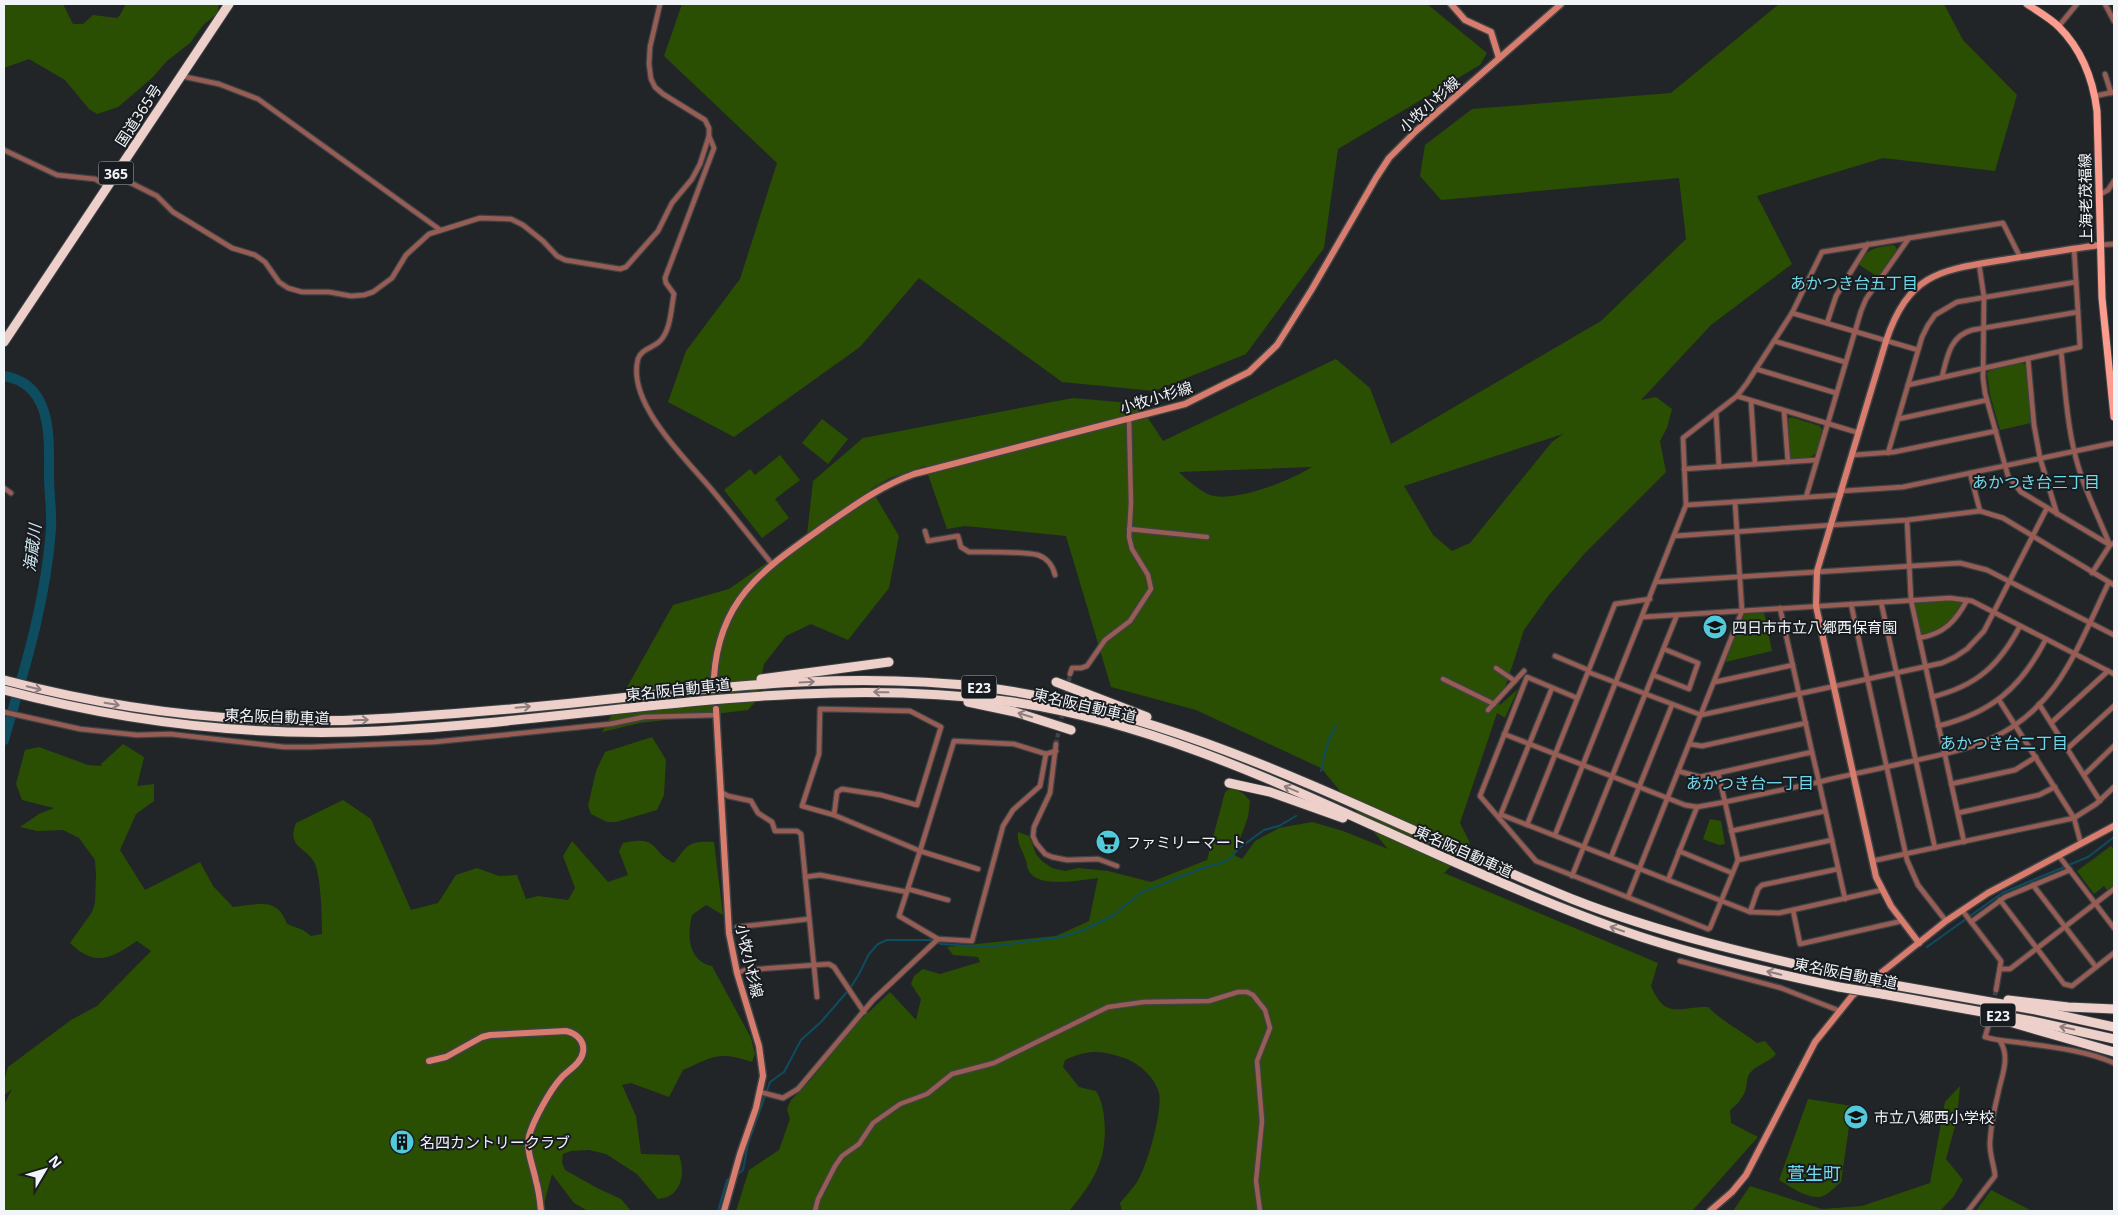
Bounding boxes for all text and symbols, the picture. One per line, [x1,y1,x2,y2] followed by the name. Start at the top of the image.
[1394,71,1464,137] street label: 小牧小杉線
[110,80,166,150] street label: 国道365号
[2074,153,2096,243] street label: 上海老茂福線
[98,162,134,184] road number: 365
[1790,272,1918,294] district label: あかつき台五丁目
[1117,376,1195,418] street label: 小牧小杉線
[1972,471,2100,493] district label: あかつき台三丁目
[18,521,46,573] water label: 海蔵川
[1702,614,1728,640] school or university icon: 四日市市立八郷西保育園
[1732,617,1897,637] place label: 四日市市立八郷西保育園
[625,674,731,704] street label: 東名阪自動車道
[962,676,996,699] road number: E23
[799,677,815,686] one-way arrow
[1032,683,1138,727] street label: 東名阪自動車道
[25,684,41,693] one-way arrow
[873,687,889,696] one-way arrow
[104,699,120,709] one-way arrow
[515,702,531,712] one-way arrow
[224,704,330,728] street label: 東名阪自動車道
[1017,710,1033,719] one-way arrow
[353,715,369,724] one-way arrow
[1940,732,2068,754] district label: あかつき台二丁目
[1686,772,1814,794] district label: あかつき台一丁目
[1284,784,1299,793] one-way arrow
[1412,821,1516,881] street label: 東名阪自動車道
[1095,829,1121,855] supermarket icon: ファミリーマート
[1126,832,1246,852] place label: ファミリーマート
[732,922,768,1000] street label: 小牧小杉線
[1610,924,1626,933] one-way arrow
[1793,953,1899,993] street label: 東名阪自動車道
[1766,968,1782,977] one-way arrow
[1980,1004,2016,1026] road number: E23
[2059,1023,2075,1033] one-way arrow
[1843,1104,1869,1130] school or university icon: 市立八郷西小学校
[1874,1107,1994,1127] place label: 市立八郷西小学校
[389,1129,415,1155] building icon: 名四カントリークラブ
[420,1132,570,1152] place label: 名四カントリークラブ
[20,1145,70,1195] north arrow
[45,1151,67,1172] text: N
[1787,1161,1841,1185] district label: 萱生町

